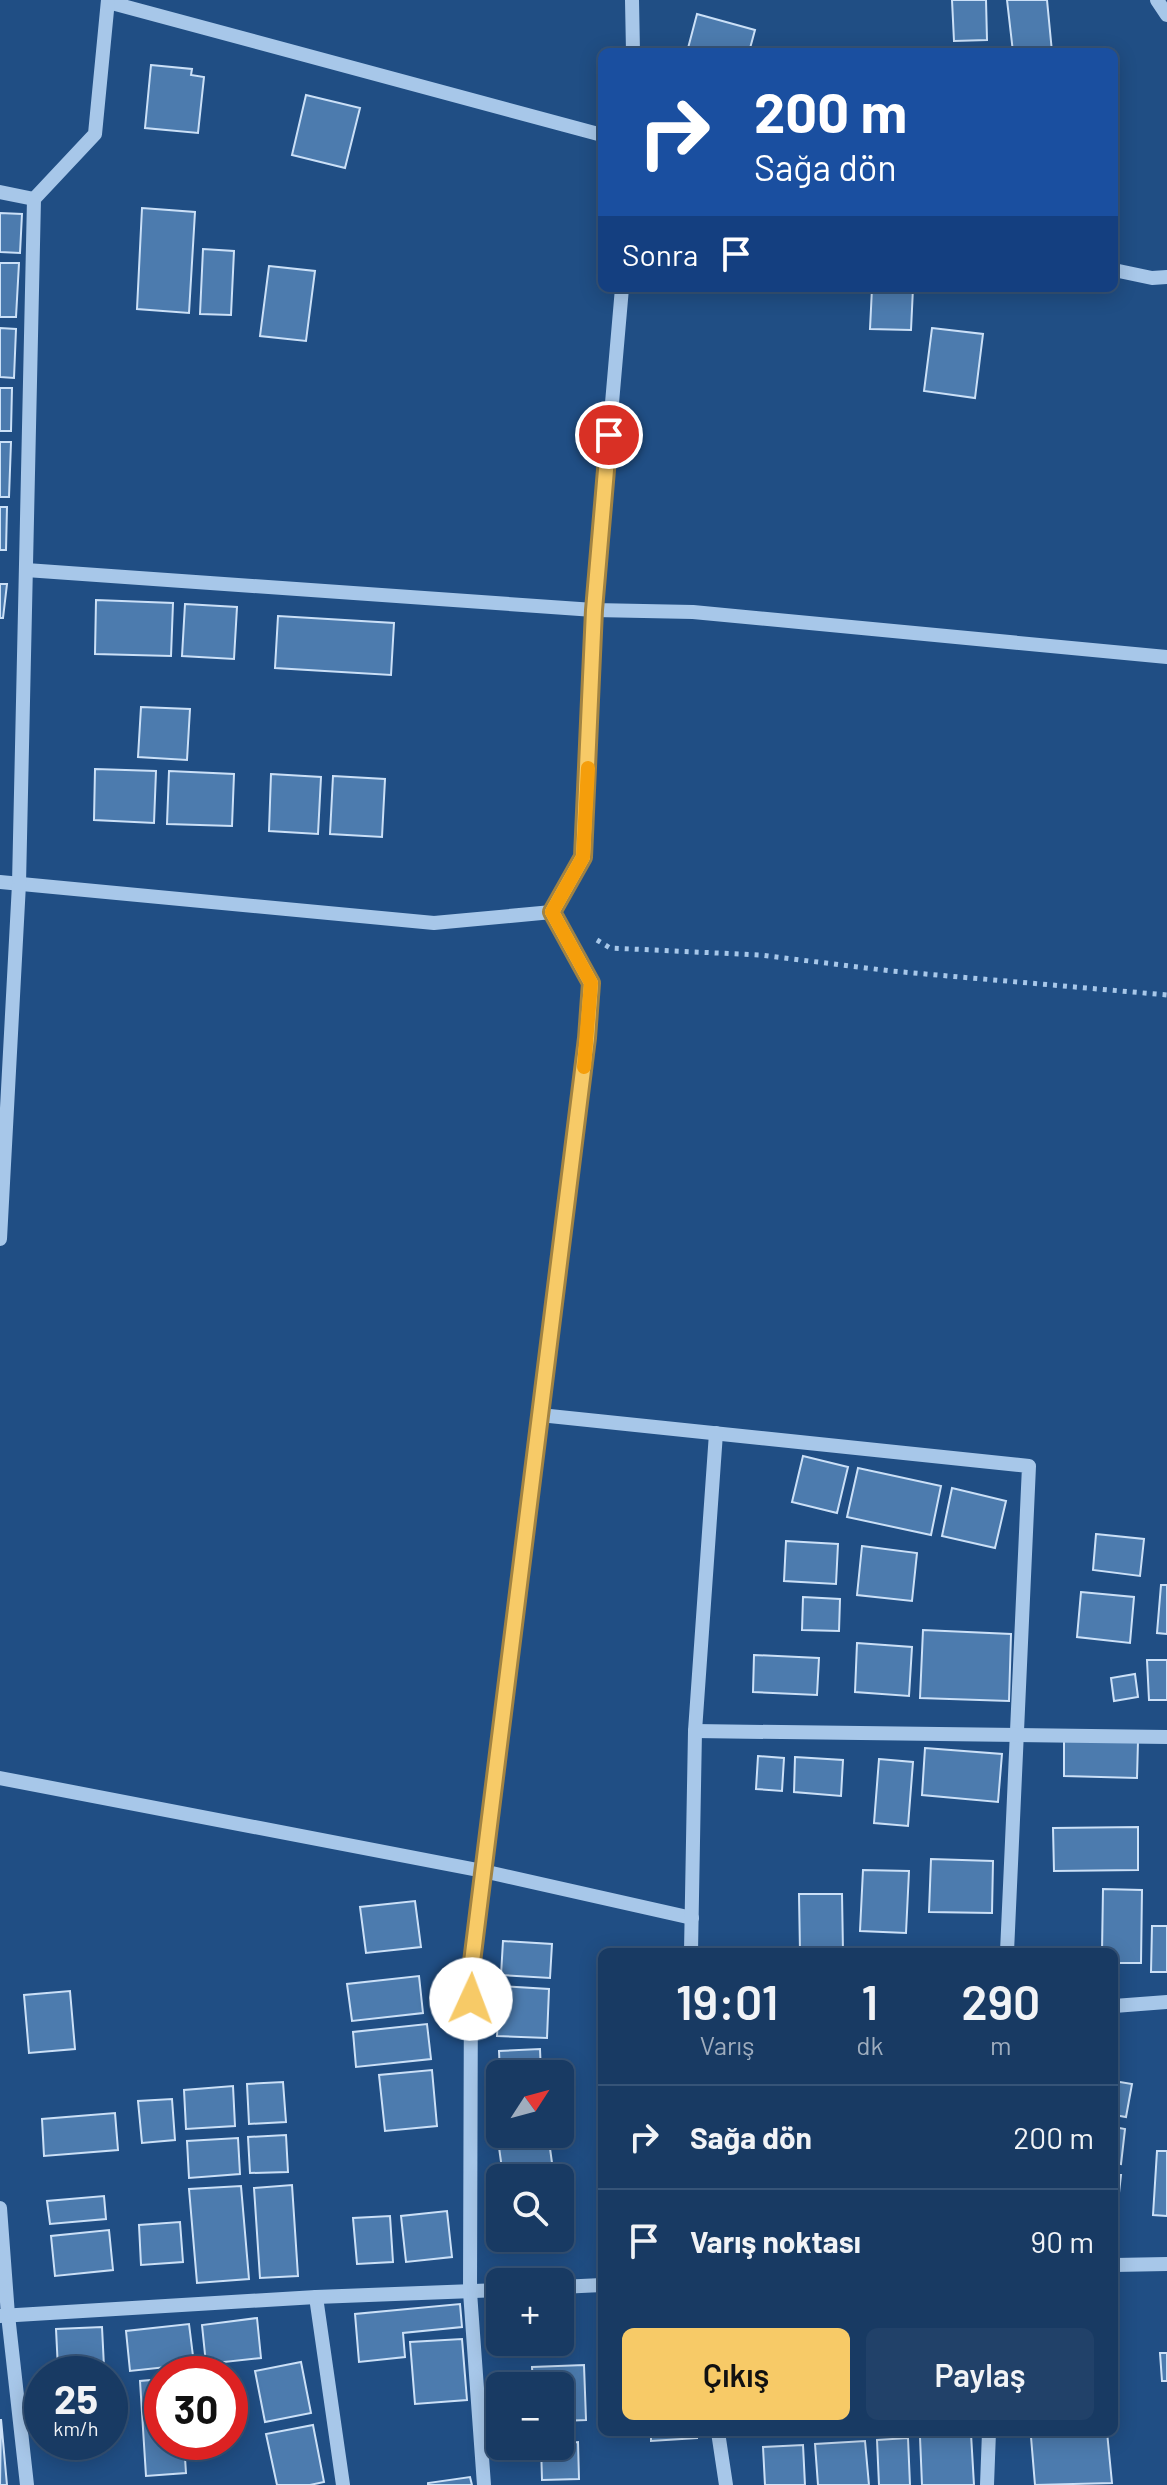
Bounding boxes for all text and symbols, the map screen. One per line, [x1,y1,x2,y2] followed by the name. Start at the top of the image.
[754,77,907,144] text: 200 m
[622,80,726,184] icon: right
[754,145,897,188] text: Sağa dön
[714,232,758,276] icon: arrive
[622,236,698,272] text: Sonra
[575,401,643,469] pin
[587,413,631,457] icon: arrive
[429,1957,513,2041] position arrow
[676,1972,778,2030] text: 19:01
[861,1972,878,2030] text: 1
[961,1972,1040,2030] text: 290
[700,2029,755,2060] text: Varış
[856,2029,883,2060] text: dk
[990,2029,1011,2060] text: m
[486,2060,574,2148] north arrow
[486,2060,574,2460] map controls
[622,2115,666,2159] icon: right
[690,2119,812,2155] text: Sağa dön
[1013,2119,1094,2155] text: 200 m
[486,2164,574,2252] button: search
[622,2219,666,2263] icon: arrive
[690,2223,861,2259] text: Varış noktası
[1031,2223,1094,2259] text: 90 m
[486,2268,574,2356] button: +
[622,2328,850,2420] button: Çıkış
[866,2328,1094,2420] button: Paylaş
[144,2356,248,2460] speed limit sign: 30
[486,2372,574,2460] button: −
[54,2374,98,2422] text: 25
[53,2416,99,2440] text: km/h

